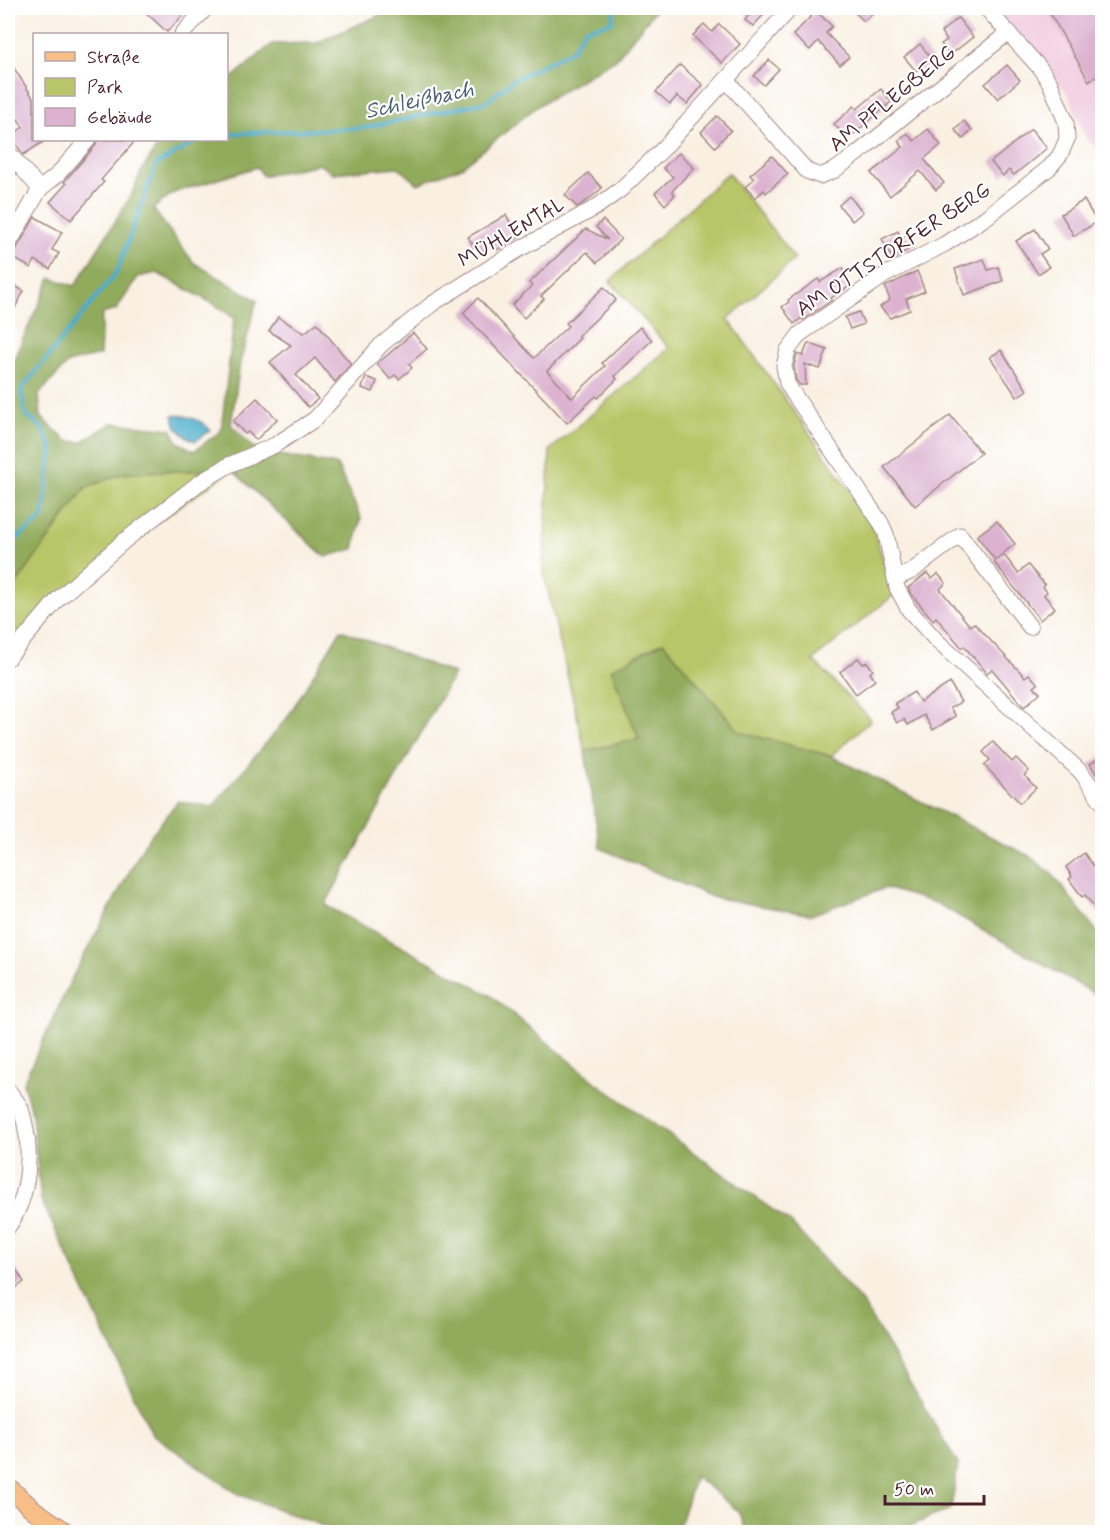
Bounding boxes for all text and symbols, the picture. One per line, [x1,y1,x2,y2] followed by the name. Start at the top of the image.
[33,33,228,141] legend
[823,39,962,159] street label: AM PFLEGBERG
[87,46,140,70] text: Straße
[87,76,123,100] text: Park
[363,76,477,126] water label: Schleißbach
[87,106,152,130] text: Gebäude
[791,176,996,323] street label: AM OTTSTORFER BERG
[453,191,570,275] street label: MÜHLENTAL
[885,1468,984,1506] scale bar
[894,1478,934,1502] text: 50 m

